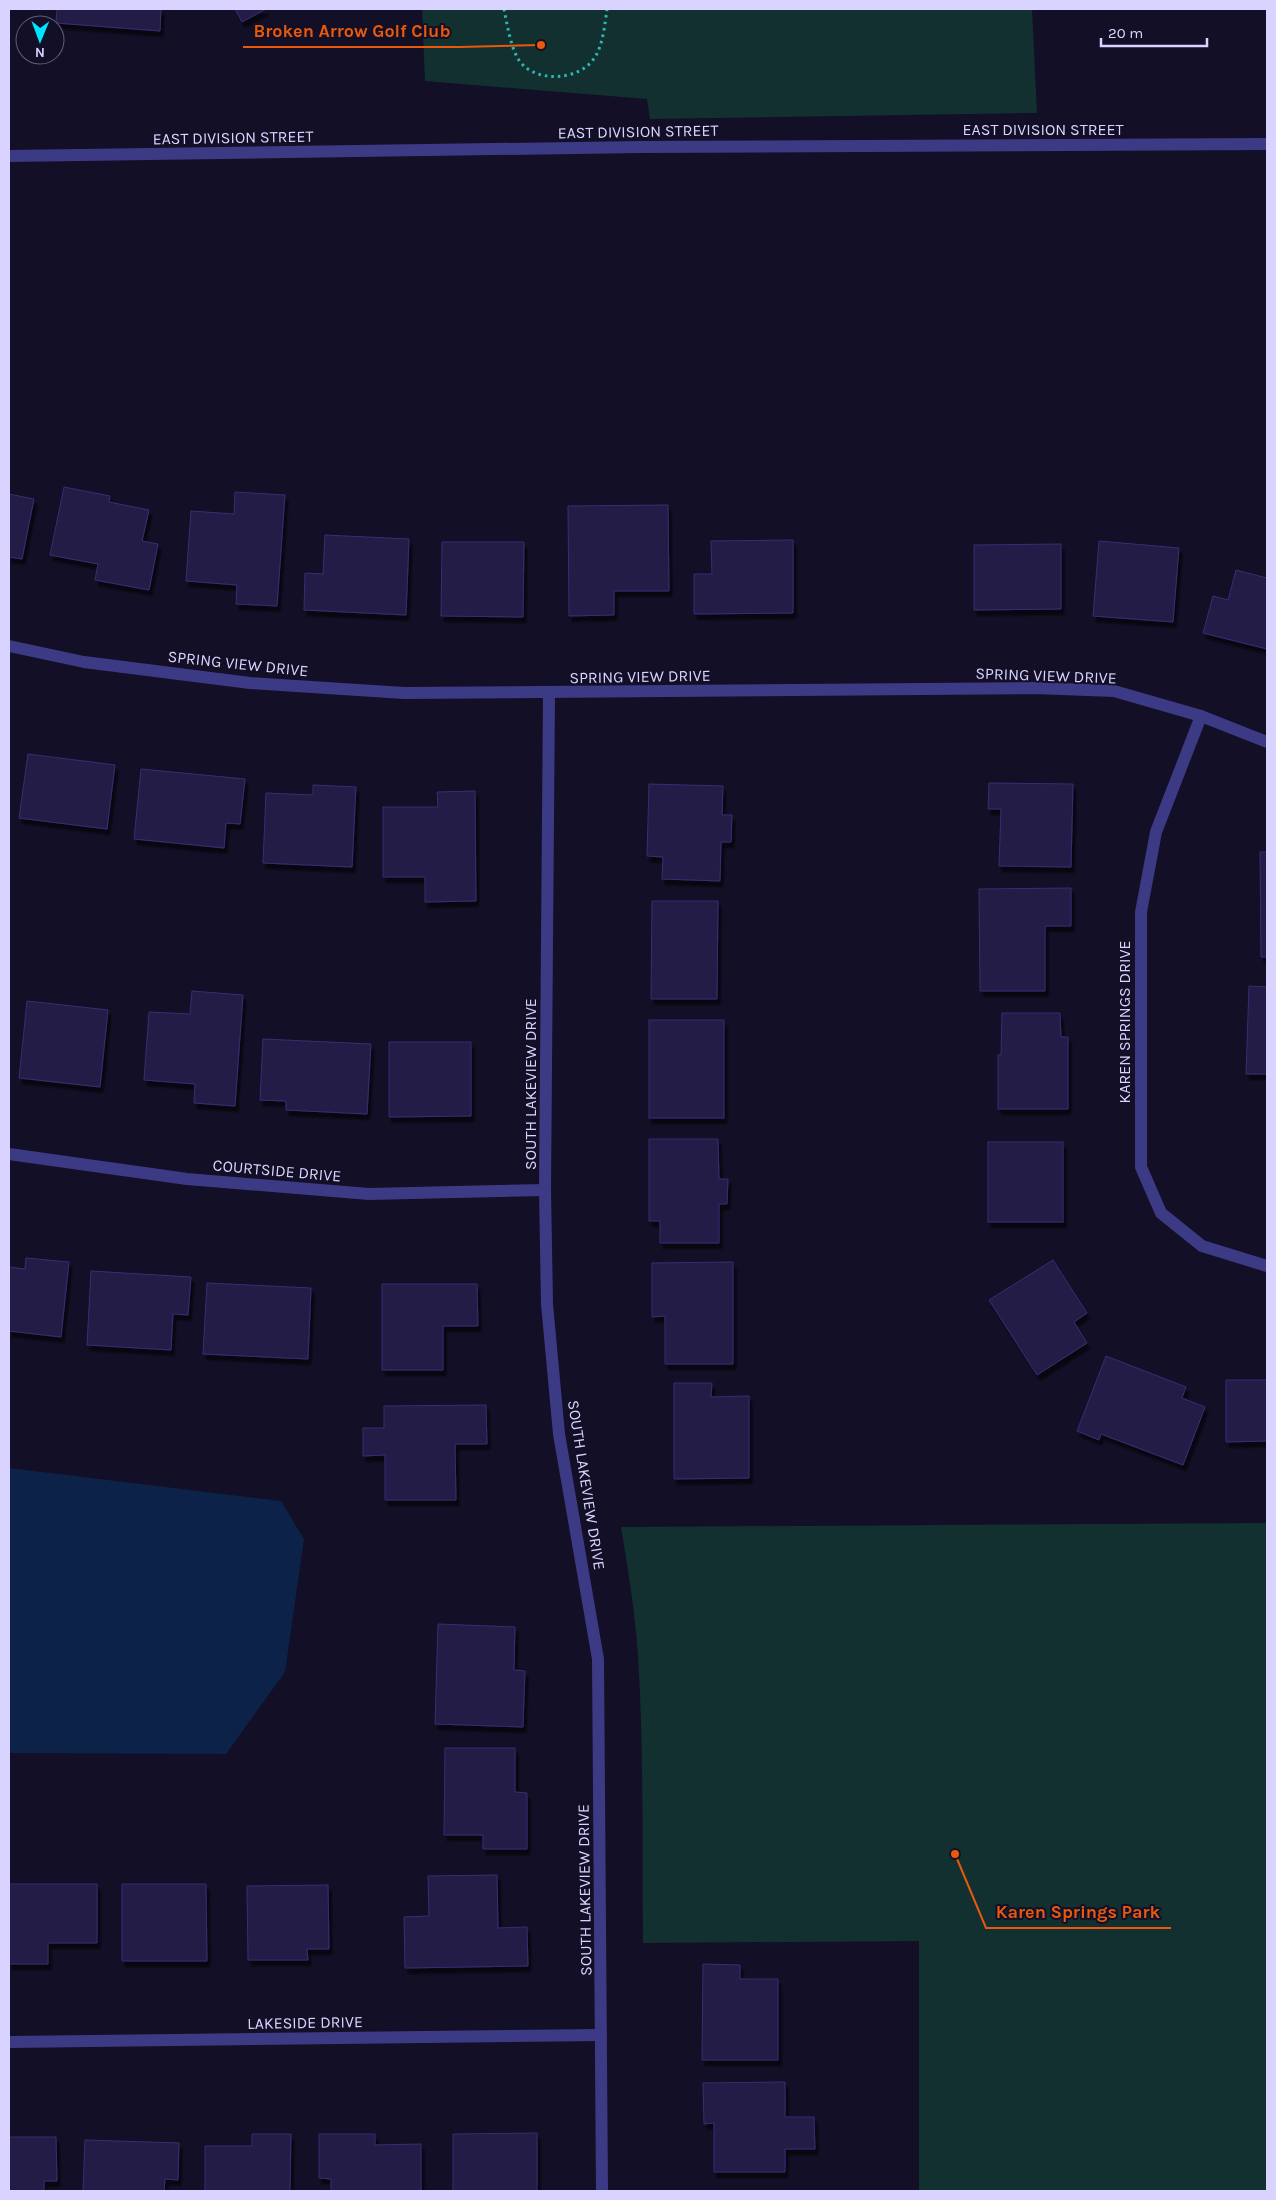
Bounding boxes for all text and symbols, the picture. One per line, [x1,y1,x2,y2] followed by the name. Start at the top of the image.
[243,14,460,47] callout: Broken Arrow Golf Club
[15,15,65,65] north arrow
[1101,15,1207,47] scale bar
[254,20,450,42] text: Broken Arrow Golf Club
[1108,24,1143,42] text: 20 m
[35,44,45,61] text: N
[963,120,1123,139] street label: EAST DIVISION STREET
[557,121,719,142] street label: EAST DIVISION STREET
[152,127,314,148] street label: EAST DIVISION STREET
[167,647,309,680] street label: SPRING VIEW DRIVE
[975,664,1117,687] street label: SPRING VIEW DRIVE
[569,666,711,687] street label: SPRING VIEW DRIVE
[1115,941,1134,1103] street label: KAREN SPRINGS DRIVE
[521,998,540,1170] street label: SOUTH LAKEVIEW DRIVE
[212,1155,342,1186] street label: COURTSIDE DRIVE
[564,1399,609,1571] street label: SOUTH LAKEVIEW DRIVE
[574,1804,595,1976] street label: SOUTH LAKEVIEW DRIVE
[986,1895,1171,1928] callout: Karen Springs Park
[996,1901,1161,1923] text: Karen Springs Park
[247,2012,363,2033] street label: LAKESIDE DRIVE

